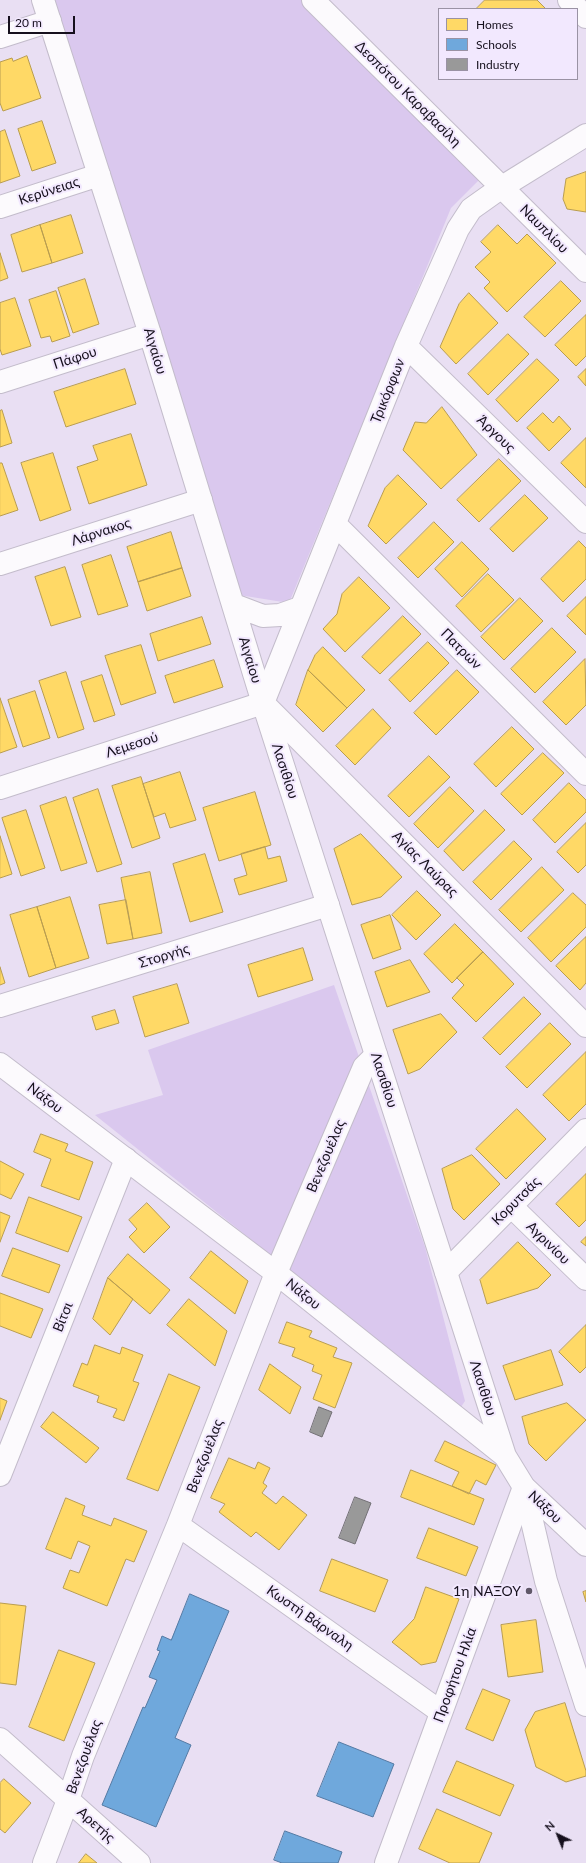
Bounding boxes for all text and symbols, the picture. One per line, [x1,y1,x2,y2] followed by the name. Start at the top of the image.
[10,8,77,34] scale bar
[438,8,578,80] legend
[15,15,42,30] text: 20 m
[476,17,513,32] text: Homes
[476,37,517,52] text: Schools
[352,38,464,150] street label: Δεσπότου Καραβασίλη
[476,57,519,72] text: Industry
[17,173,81,209] street label: Κερύνειας
[516,201,572,257] street label: Ναυπλίου
[140,326,170,376] street label: Αιγαίου
[51,343,99,373] street label: Πάφου
[367,356,409,426] street label: Τρικόρφων
[473,412,519,456] street label: Άργους
[69,514,133,550] street label: Λάρνακος
[437,625,485,673] street label: Πατρών
[235,635,265,685] street label: Αιγαίου
[104,729,160,761] street label: Λεμεσού
[268,741,302,801] street label: Λασιθίου
[389,828,461,900] street label: Αγίας Λαύρας
[137,940,191,972] street label: Στοργής
[367,1050,401,1110] street label: Λασιθίου
[24,1079,66,1117] street label: Νάξου
[303,1117,349,1195] street label: Βενεζουέλας
[488,1173,544,1229] street label: Κορυτσάς
[523,1218,573,1268] street label: Αγρινίου
[282,1275,324,1313] street label: Νάξου
[49,1300,77,1334] street label: Βίτσι
[466,1358,500,1418] street label: Λασιθίου
[183,1417,227,1495] street label: Βενεζουέλας
[525,1487,565,1527] street label: Νάξου
[263,1582,357,1654] street label: Κωστή Βάρναλη
[453,1583,521,1599] place label: 1η ΝΑΞΟΥ
[524,1586,534,1596] marker: 1η ΝΑΞΟΥ
[430,1625,480,1725] street label: Προφήτου Ηλία
[63,1718,105,1796] street label: Βενεζουέλας
[74,1804,118,1846] street label: Αρετής
[538,1815,578,1855] north arrow
[542,1818,557,1834] text: N

